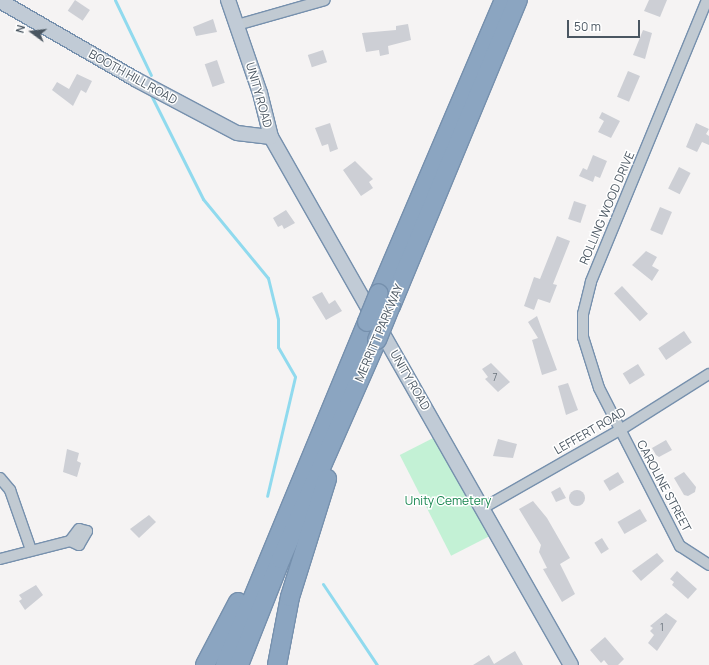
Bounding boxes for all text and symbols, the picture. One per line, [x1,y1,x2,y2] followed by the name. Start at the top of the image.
[12,12,52,52] north arrow
[569,12,642,38] scale bar
[574,18,601,35] text: 50 m
[12,23,28,35] text: N
[86,47,180,107] street label: BOOTH HILL ROAD
[243,60,275,130] street label: UNITY ROAD
[577,149,637,267] street label: ROLLING WOOD DRIVE
[352,282,406,384] street label: MERRITT PARKWAY
[387,347,433,413] street label: UNITY ROAD
[492,372,498,384] house number: 7
[551,405,629,457] street label: LEFFERT ROAD
[634,438,694,534] street label: CAROLINE STREET
[405,494,491,508] park label: Unity Cemetery
[660,622,664,634] house number: 1

